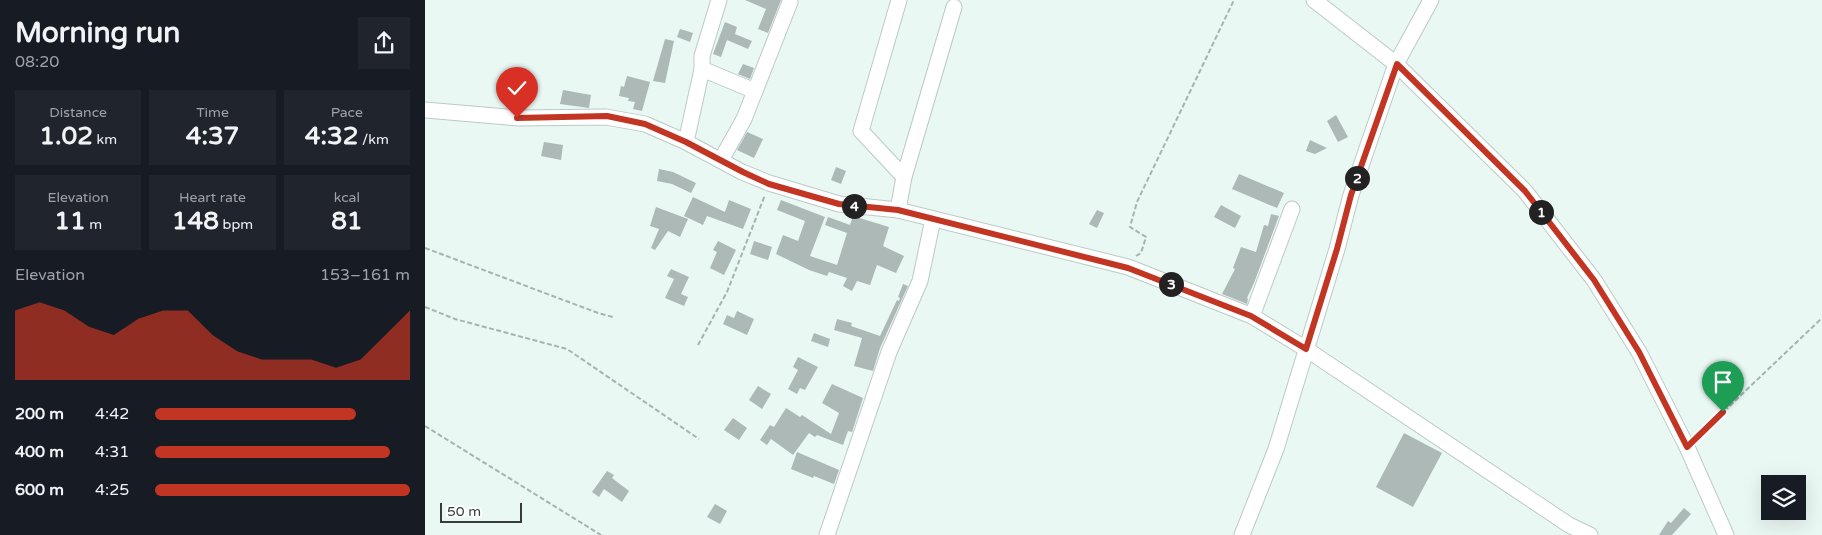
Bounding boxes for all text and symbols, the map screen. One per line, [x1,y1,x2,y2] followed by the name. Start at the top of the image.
[15,16,180,50] text: Morning run
[358,17,410,69] button: share
[15,52,59,72] text: 08:20
[496,67,538,118] pin
[503,74,531,102] icon: check
[49,104,107,121] text: Distance
[196,104,229,121] text: Time
[331,104,363,121] text: Pace
[39,121,93,151] text: 1.02
[186,121,239,151] text: 4:37
[305,121,358,151] text: 4:32
[93,131,117,148] text: km
[358,131,389,148] text: /km
[1345,166,1369,190] pin: 2
[1353,170,1362,187] text: 2
[48,189,109,206] text: Elevation
[179,189,246,206] text: Heart rate
[334,189,360,206] text: kcal
[841,194,867,218] pin: 4
[850,198,859,215] text: 4
[1529,200,1553,224] pin: 1
[1537,204,1546,221] text: 1
[54,206,86,236] text: 11
[172,206,219,236] text: 148
[331,206,363,236] text: 81
[86,216,102,233] text: m
[219,216,253,233] text: bpm
[15,265,85,285] text: Elevation
[320,265,410,285] text: 153–161 m
[1159,272,1183,296] pin: 3
[1167,276,1176,293] text: 3
[1702,361,1744,412] pin
[1709,368,1737,396] icon: arrive
[15,404,64,424] text: 200 m
[95,404,129,424] text: 4:42
[15,442,64,462] text: 400 m
[95,442,129,462] text: 4:31
[1761,475,1806,520] map controls
[1761,475,1806,520] button: layers
[15,480,64,500] text: 600 m
[95,480,129,500] text: 4:25
[440,500,523,523] scale bar
[447,503,481,520] text: 50 m

